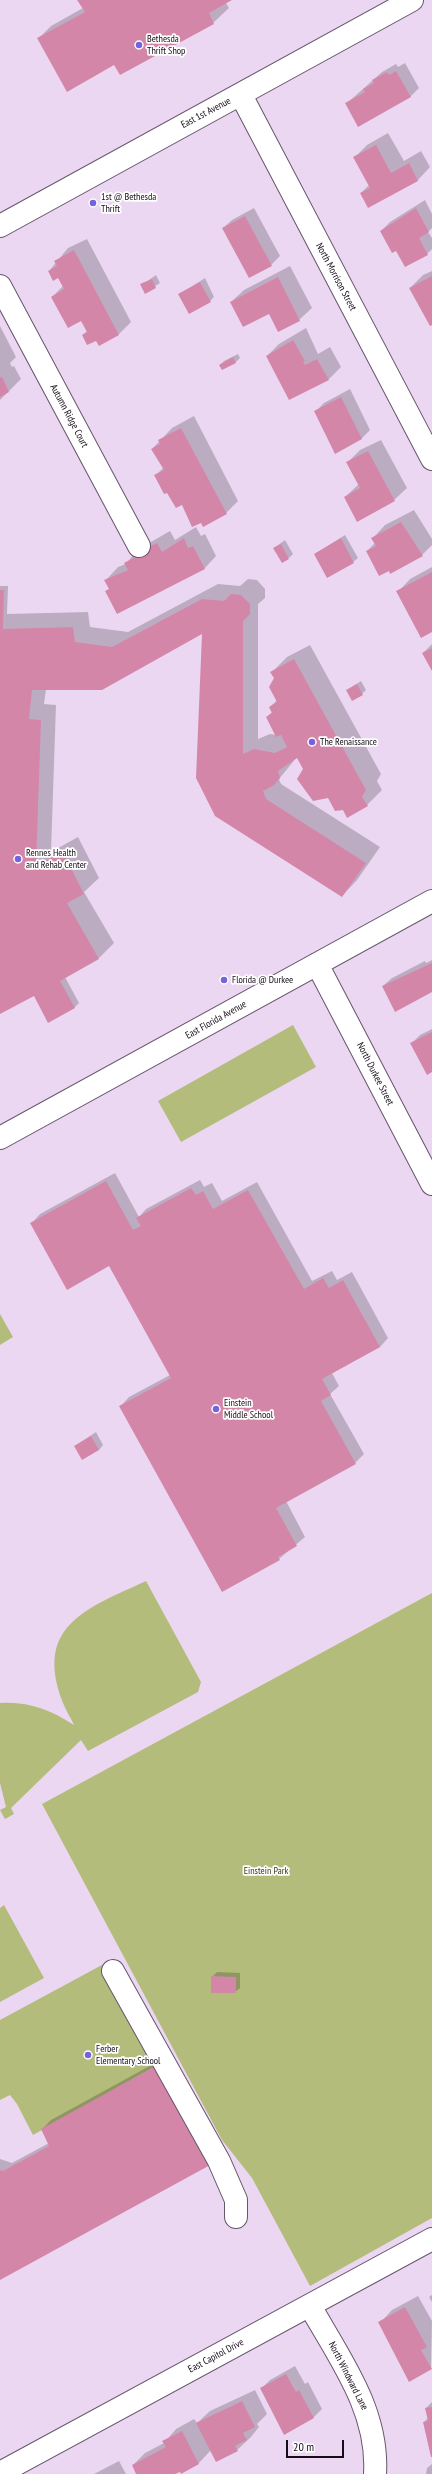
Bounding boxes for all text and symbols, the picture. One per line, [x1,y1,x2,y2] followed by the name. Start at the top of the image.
[147,33,185,56] place label: Bethesda Thrift Shop
[134,40,144,50] marker: Bethesda Thrift Shop
[179,95,233,131] street label: East 1st Avenue
[101,191,156,214] place label: 1st @ Bethesda Thrift
[88,198,98,208] marker: 1st @ Bethesda Thrift
[313,241,359,313] street label: North Morrison Street
[47,382,91,450] street label: Autumn Ridge Court
[320,736,377,748] place label: The Renaissance
[307,737,317,747] marker: The Renaissance
[26,847,87,870] place label: Rennes Health and Rehab Center
[13,854,23,864] marker: Rennes Health and Rehab Center
[232,974,293,986] place label: Florida @ Durkee
[219,975,229,985] marker: Florida @ Durkee
[183,998,249,1042] street label: East Florida Avenue
[354,1041,396,1107] street label: North Durkee Street
[224,1397,273,1420] place label: Einstein Middle School
[211,1404,221,1414] marker: Einstein Middle School
[244,1865,288,1877] park label: Einstein Park
[96,2043,160,2066] place label: Ferber Elementary School
[83,2050,93,2060] marker: Ferber Elementary School
[186,2336,246,2376] street label: East Capitol Drive
[326,2340,370,2412] street label: North Windward Lane
[288,2432,346,2458] scale bar
[293,2439,314,2454] text: 20 m

